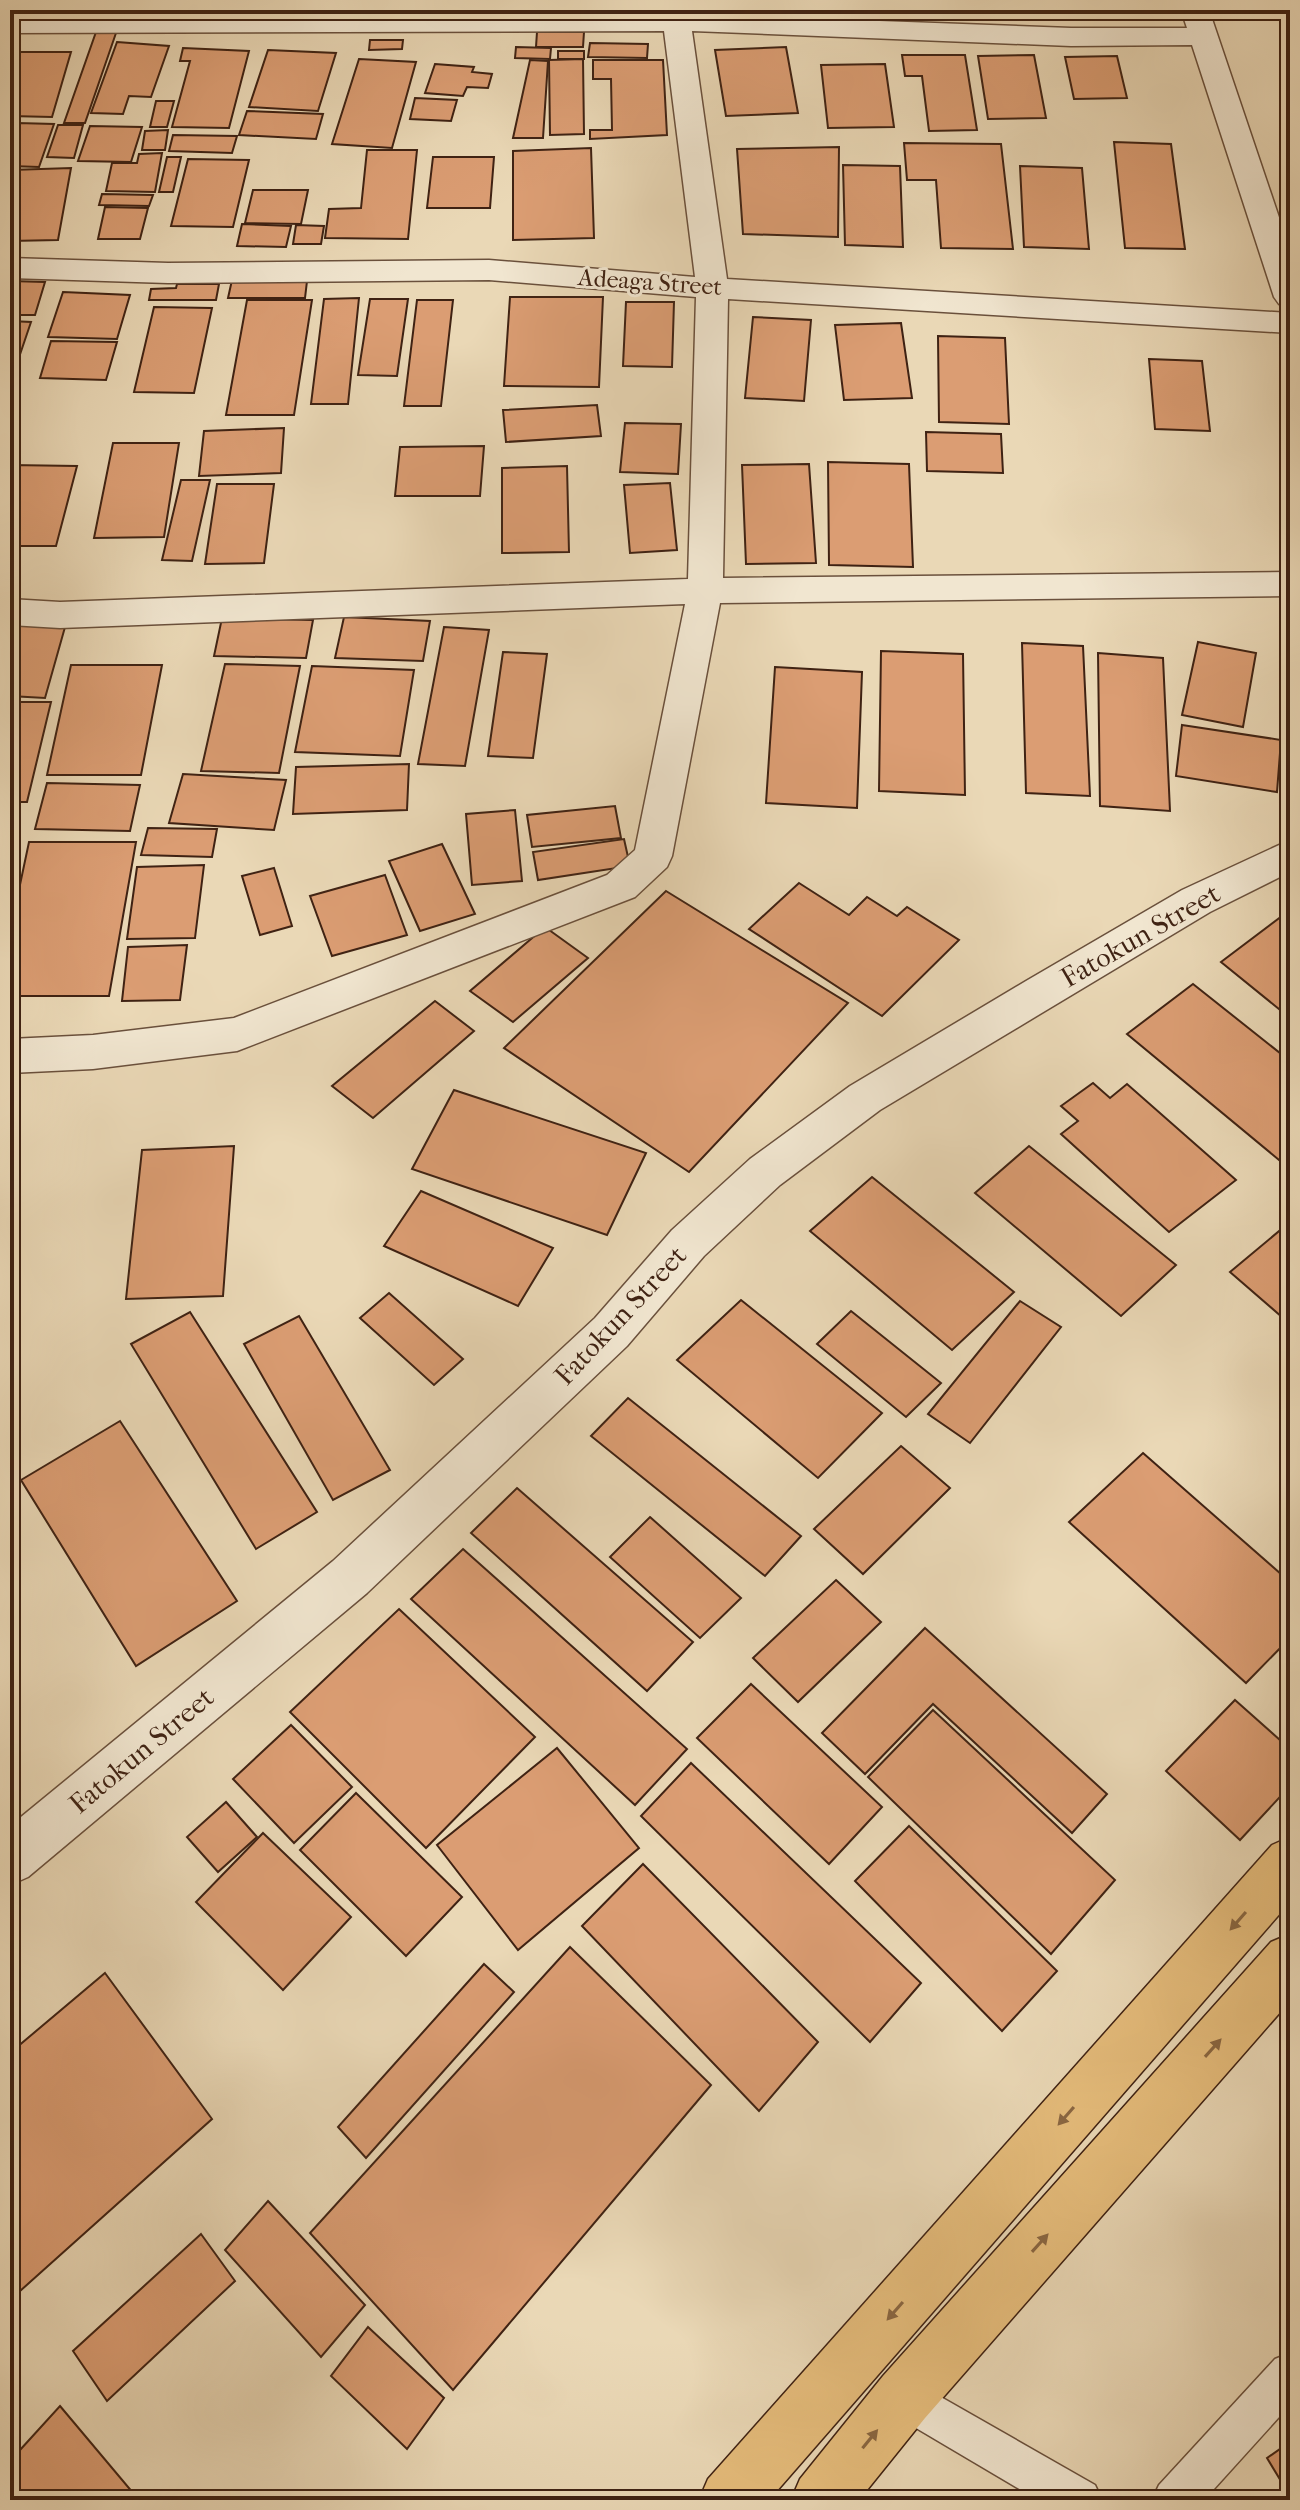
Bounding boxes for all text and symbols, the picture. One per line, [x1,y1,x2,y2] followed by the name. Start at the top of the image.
[576,263,723,301] street label: Adeaga Street
[1055,877,1226,994] street label: Fatokun Street
[548,1239,693,1392] street label: Fatokun Street
[62,1680,220,1820] street label: Fatokun Street
[1230,1910,1247,1930] one-way arrow
[1203,2039,1221,2058] one-way arrow
[1058,2107,1076,2126] one-way arrow
[1031,2234,1049,2253] one-way arrow
[886,2302,904,2321] one-way arrow
[861,2429,878,2449] one-way arrow

